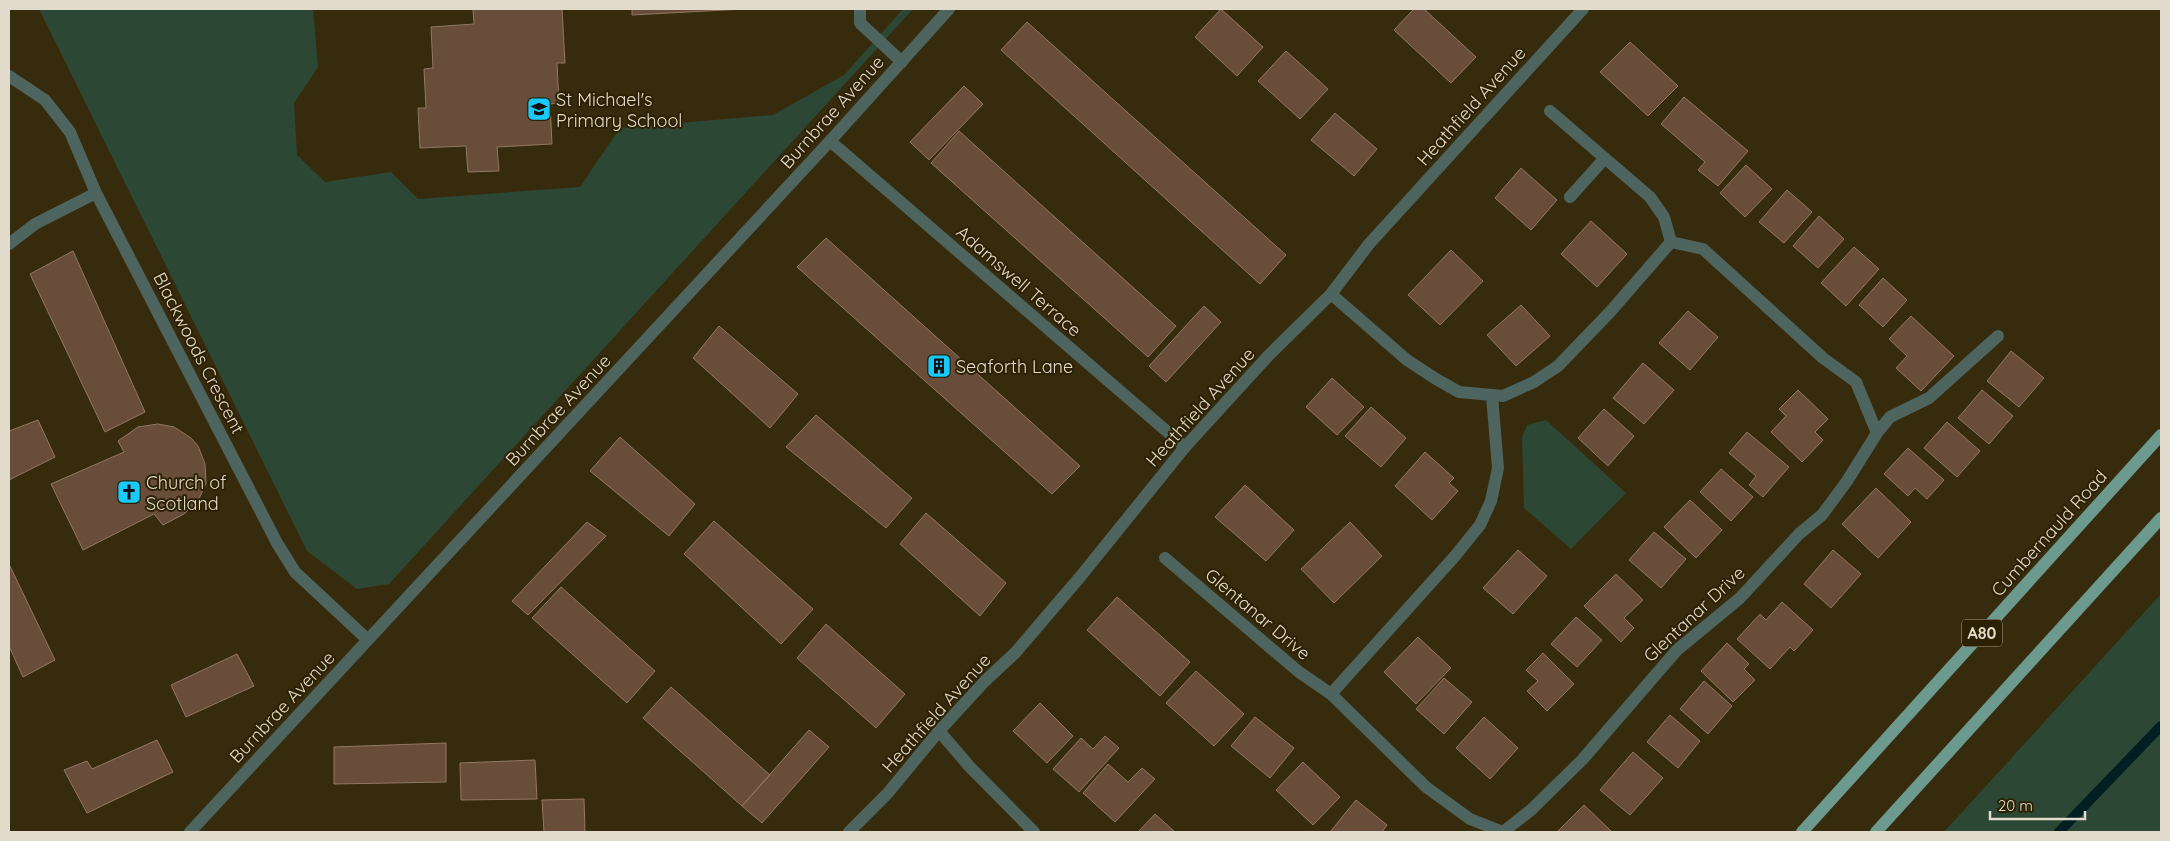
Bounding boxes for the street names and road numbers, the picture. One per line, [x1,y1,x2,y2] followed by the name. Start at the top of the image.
[1412,42,1530,170] street label: Heathfield Avenue
[775,51,889,173] street label: Burnbrae Avenue
[952,220,1086,342] street label: Adamswell Terrace
[148,268,250,438] street label: Blackwoods Crescent
[1141,343,1259,471] street label: Heathfield Avenue
[500,349,616,471] street label: Burnbrae Avenue
[1986,465,2112,601] street label: Cumbernauld Road
[1638,561,1750,667] street label: Glentanar Drive
[1201,563,1315,665] street label: Glentanar Drive
[1962,620,2002,646] road number: A80
[224,646,340,768] street label: Burnbrae Avenue
[877,649,995,777] street label: Heathfield Avenue

